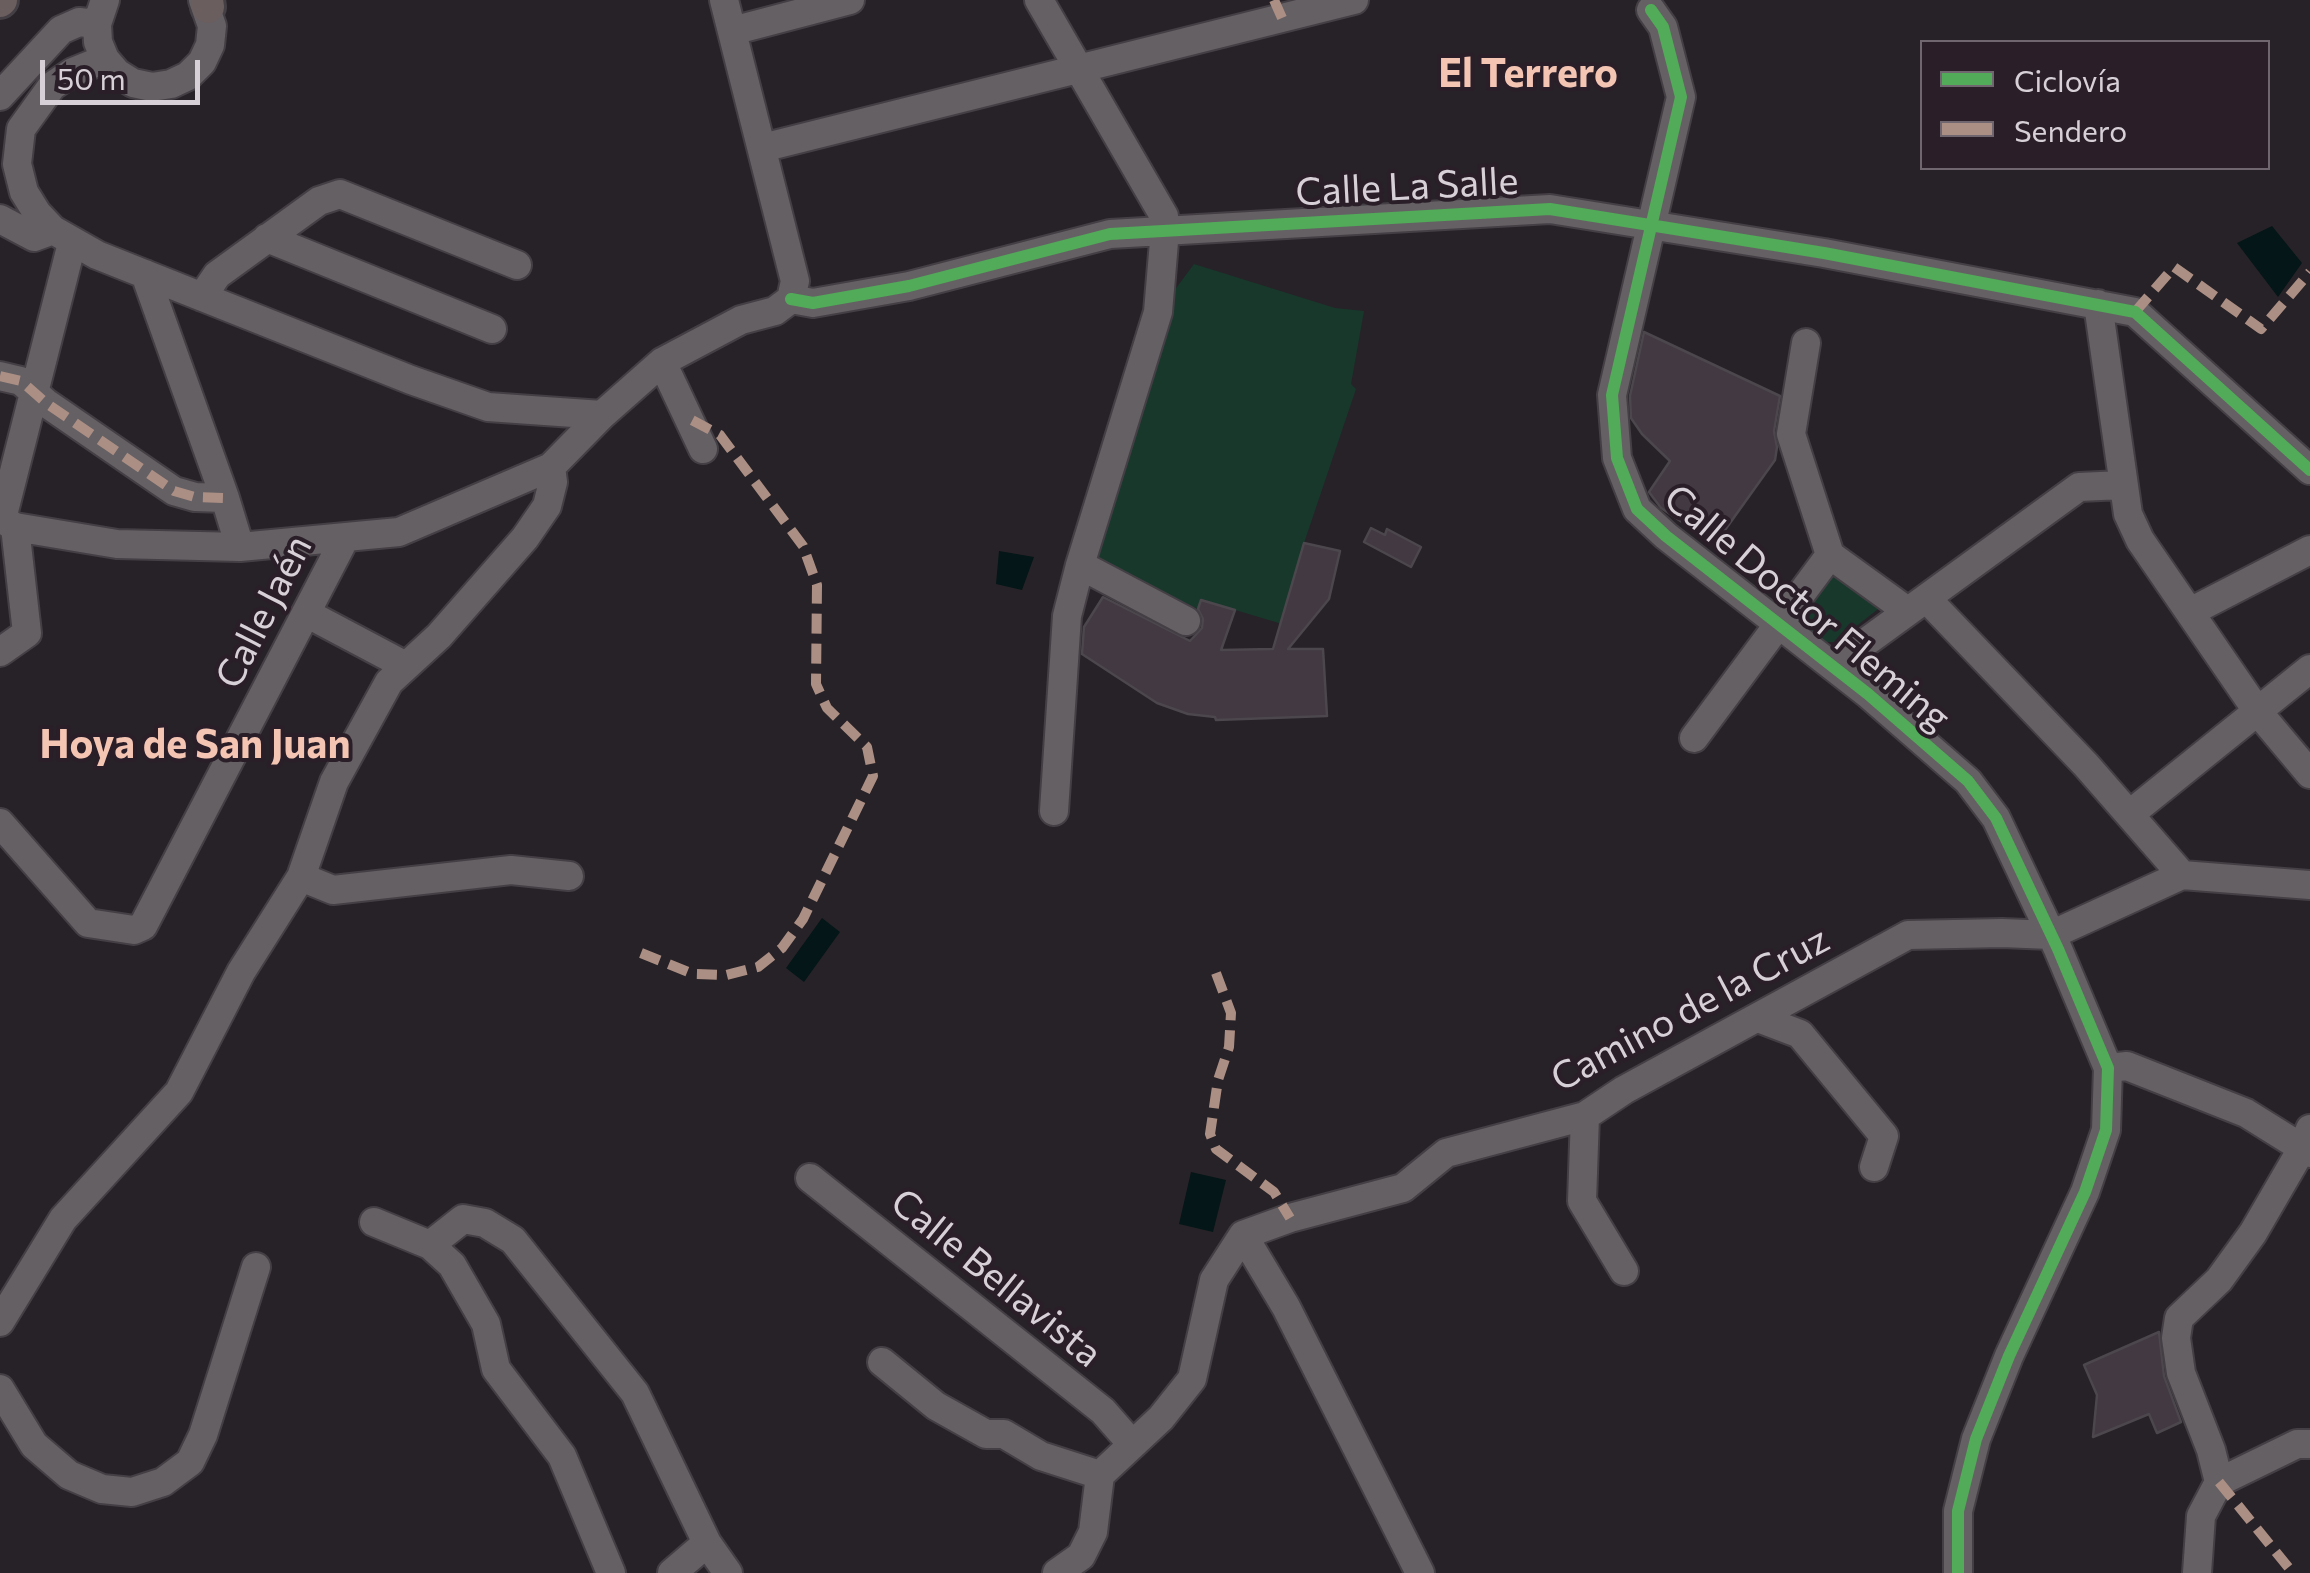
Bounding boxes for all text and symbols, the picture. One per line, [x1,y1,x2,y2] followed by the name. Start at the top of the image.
[45,40,205,102] scale bar
[1920,40,2270,170] legend
[1438,50,1618,98] district label: El Terrero
[57,59,126,96] text: 50 m
[2014,61,2121,98] text: Ciclovía
[2014,111,2127,148] text: Sendero
[1294,158,1520,216] street label: Calle La Salle
[1655,475,1959,741] street label: Calle Doctor Fleming
[206,528,322,696] street label: Calle Jaén
[39,721,351,769] district label: Hoya de San Juan
[1543,917,1837,1101] street label: Camino de la Cruz
[881,1179,1111,1377] street label: Calle Bellavista

